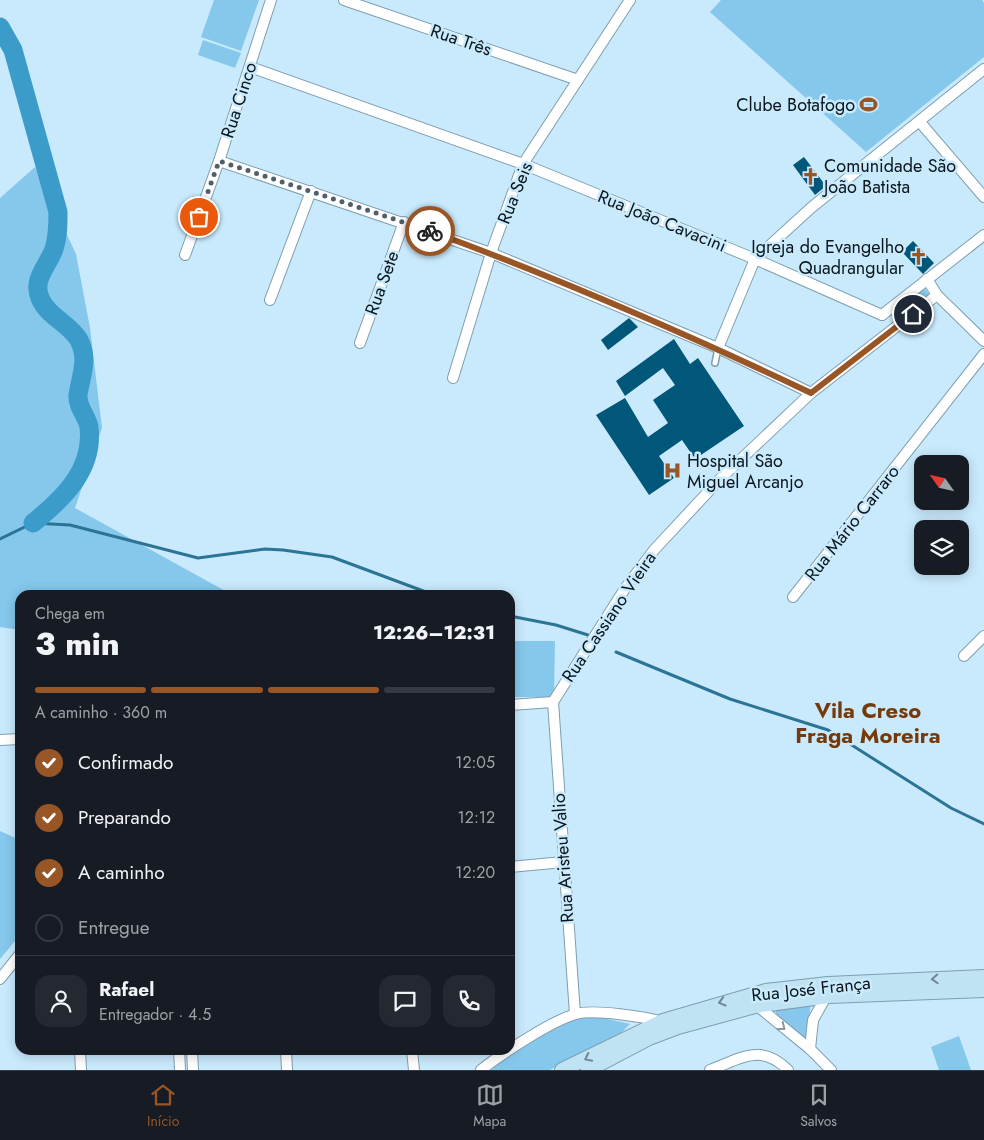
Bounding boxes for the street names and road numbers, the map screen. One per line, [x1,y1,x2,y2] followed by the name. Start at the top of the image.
[427,17,495,63] street label: Rua Três
[215,59,264,141] street label: Rua Cinco
[491,158,539,228] street label: Rua Seis
[594,183,730,259] street label: Rua João Cavacini
[358,247,406,319] street label: Rua Sete
[798,459,906,586] street label: Rua Mário Carraro
[556,547,662,687] street label: Rua Cassiano Vieira
[546,792,580,923] street label: Rua Aristeu Valio
[750,970,872,1008] street label: Rua José França

